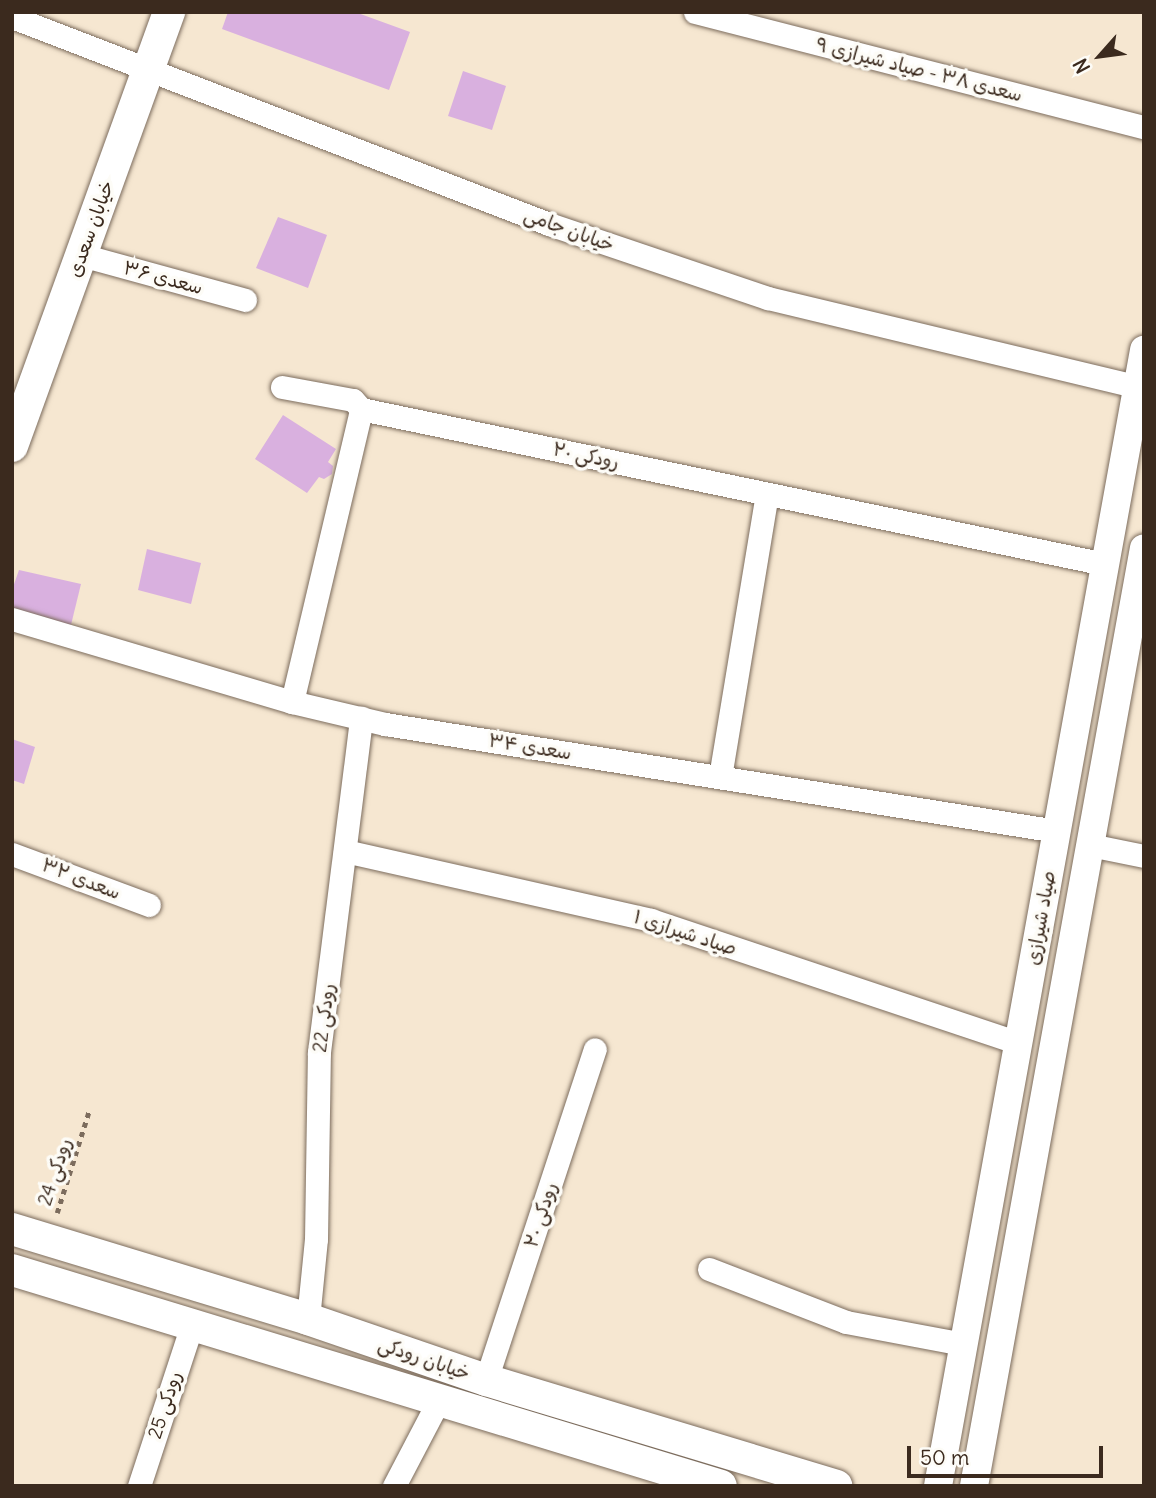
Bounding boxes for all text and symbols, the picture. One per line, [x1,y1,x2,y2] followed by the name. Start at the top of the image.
[1065,21,1135,91] north arrow
[813,33,1025,107] street label: سعدی ۳۸ - صیاد شیرازی ۹
[1068,54,1095,77] text: N
[63,178,119,280] street label: خیابان سعدی
[521,203,617,257] street label: خیابان جامی
[121,256,205,300] street label: سعدی ۳۶
[551,438,621,474] street label: رودکی ۲۰
[487,729,573,765] street label: سعدی ۳۴
[38,854,124,904] street label: سعدی ۳۲
[1021,869,1061,967] street label: صیاد شیرازی
[631,906,739,960] street label: صیاد شیرازی ۱
[308,982,340,1054] street label: رودکی 22
[33,1135,77,1209] street label: رودکی 24
[520,1179,562,1251] street label: رودکی ۲۰
[375,1333,473,1385] street label: خیابان رودکی
[143,1368,187,1442] street label: رودکی 25
[911,1432,1107,1476] scale bar
[920,1444,969,1471] text: 50 m

